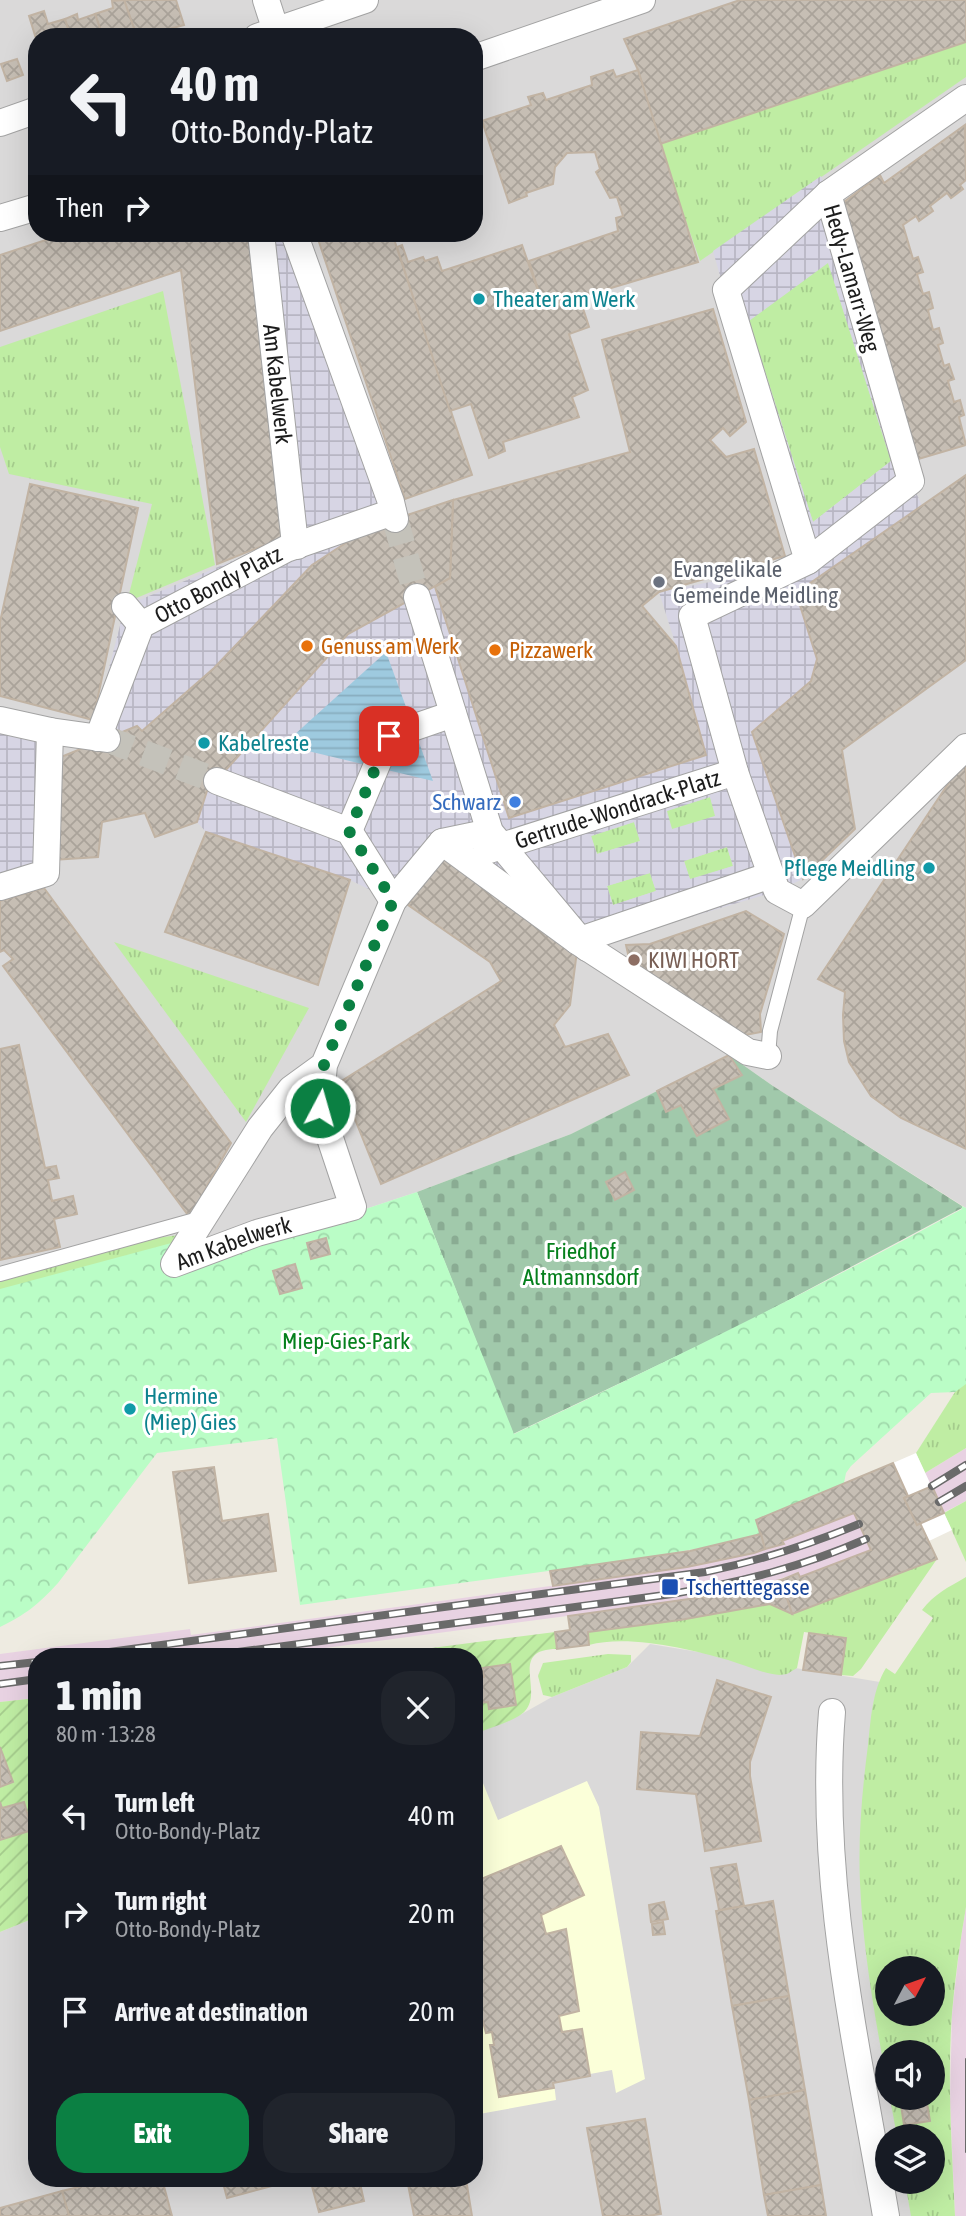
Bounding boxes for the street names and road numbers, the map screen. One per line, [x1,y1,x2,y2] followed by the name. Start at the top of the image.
[819,201,886,355] street label: Hedy-Lamarr-Weg
[258,323,297,445] street label: Am Kabelwerk
[150,541,286,629] street label: Otto Bondy Platz
[512,764,724,854] street label: Gertrude-Wondrack-Platz
[172,1211,294,1275] street label: Am Kabelwerk

